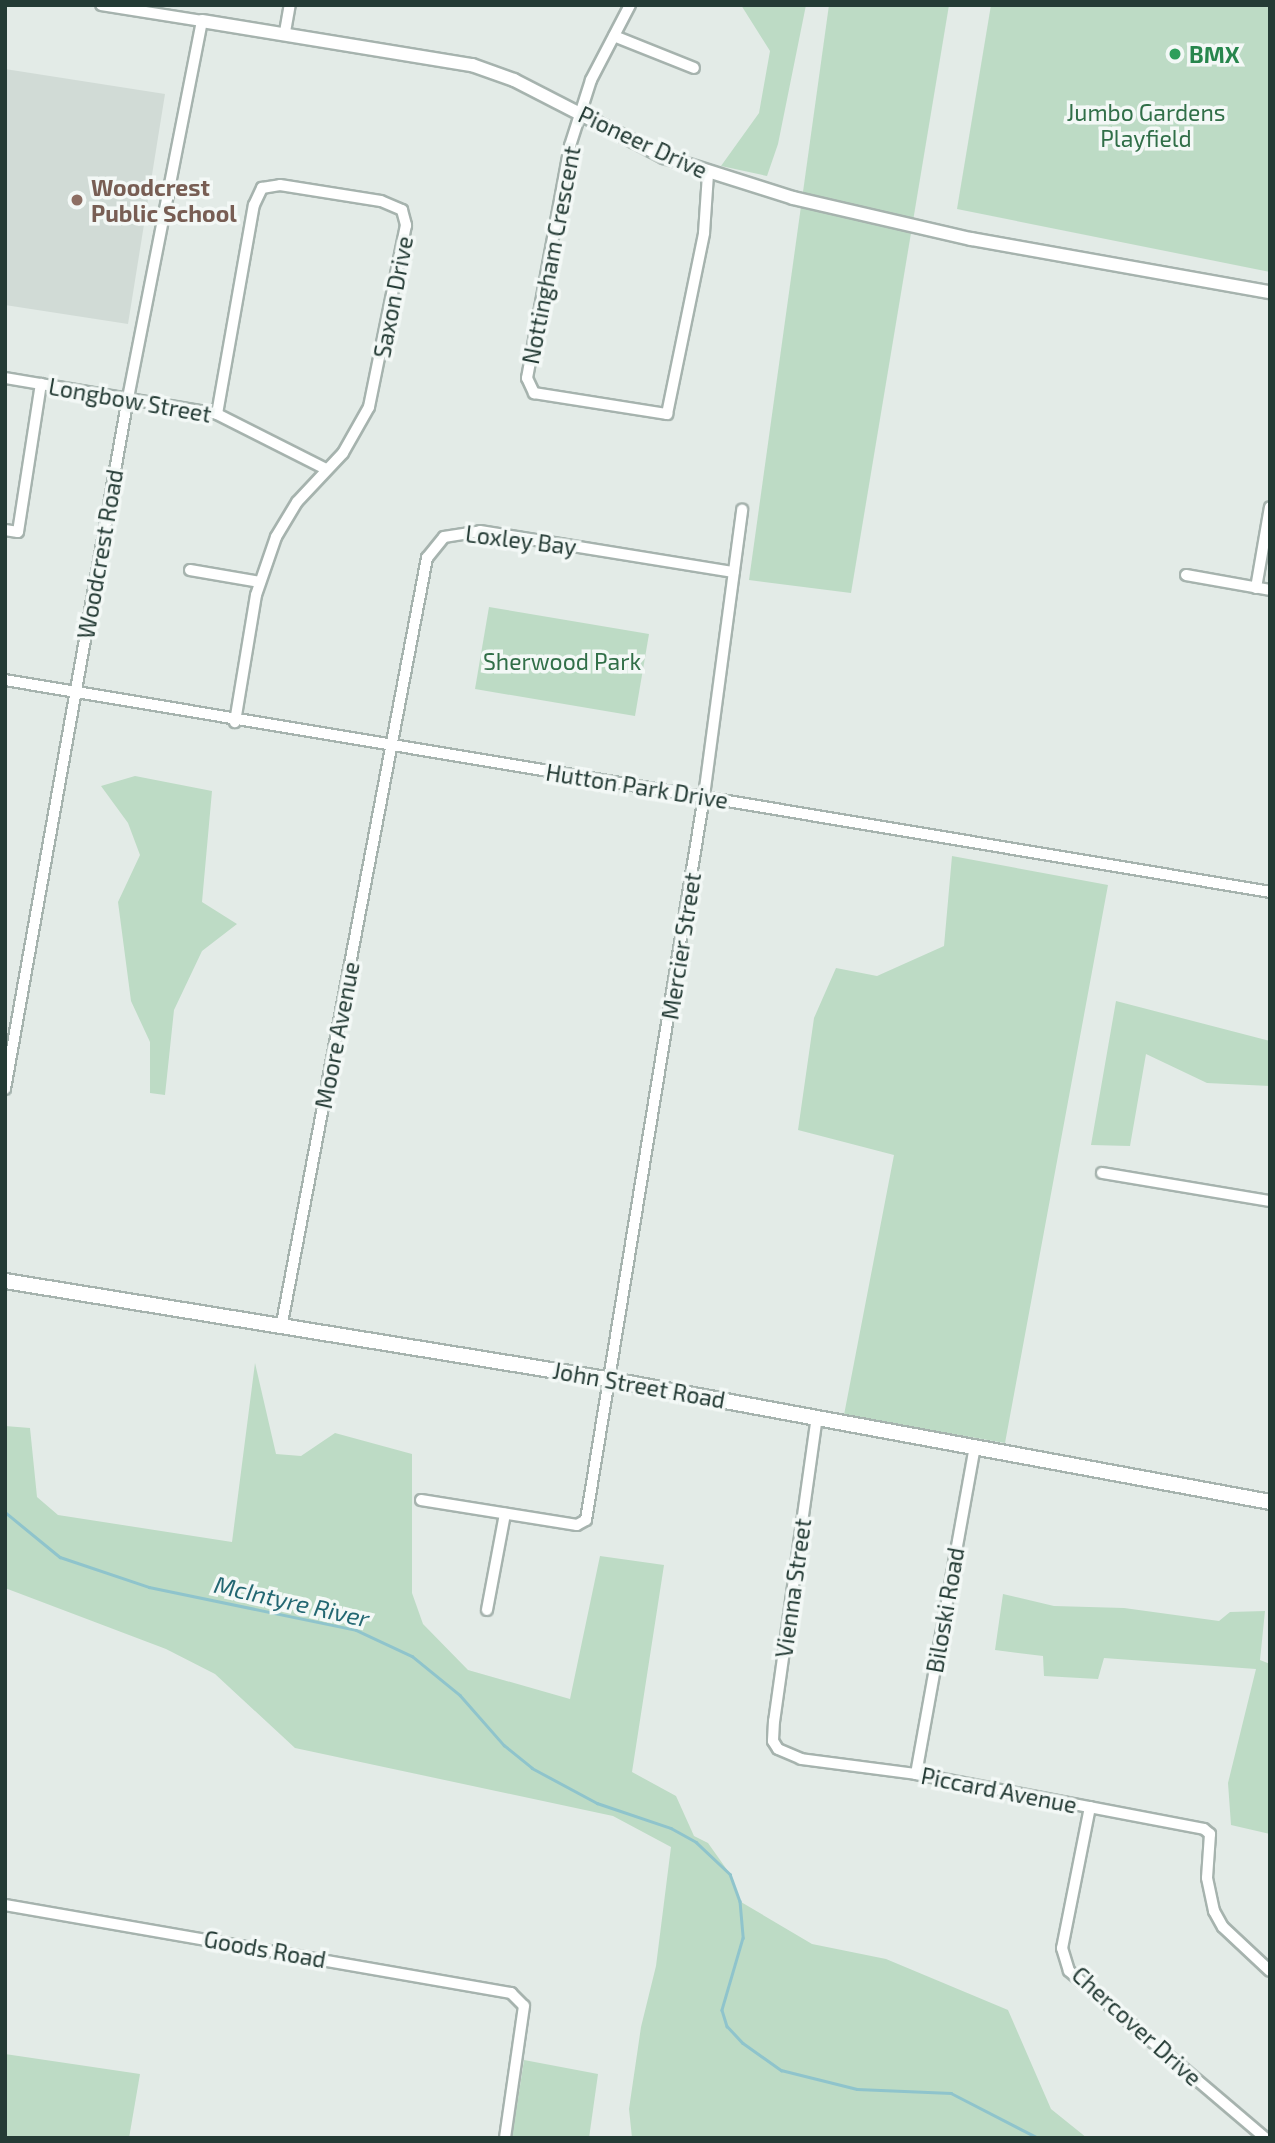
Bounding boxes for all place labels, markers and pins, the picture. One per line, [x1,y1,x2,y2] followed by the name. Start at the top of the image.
[1189,40,1240,68] place label: BMX
[1167,46,1183,62] marker: BMX
[91,173,237,227] place label: Woodcrest Public School
[69,192,85,208] marker: Woodcrest Public School

